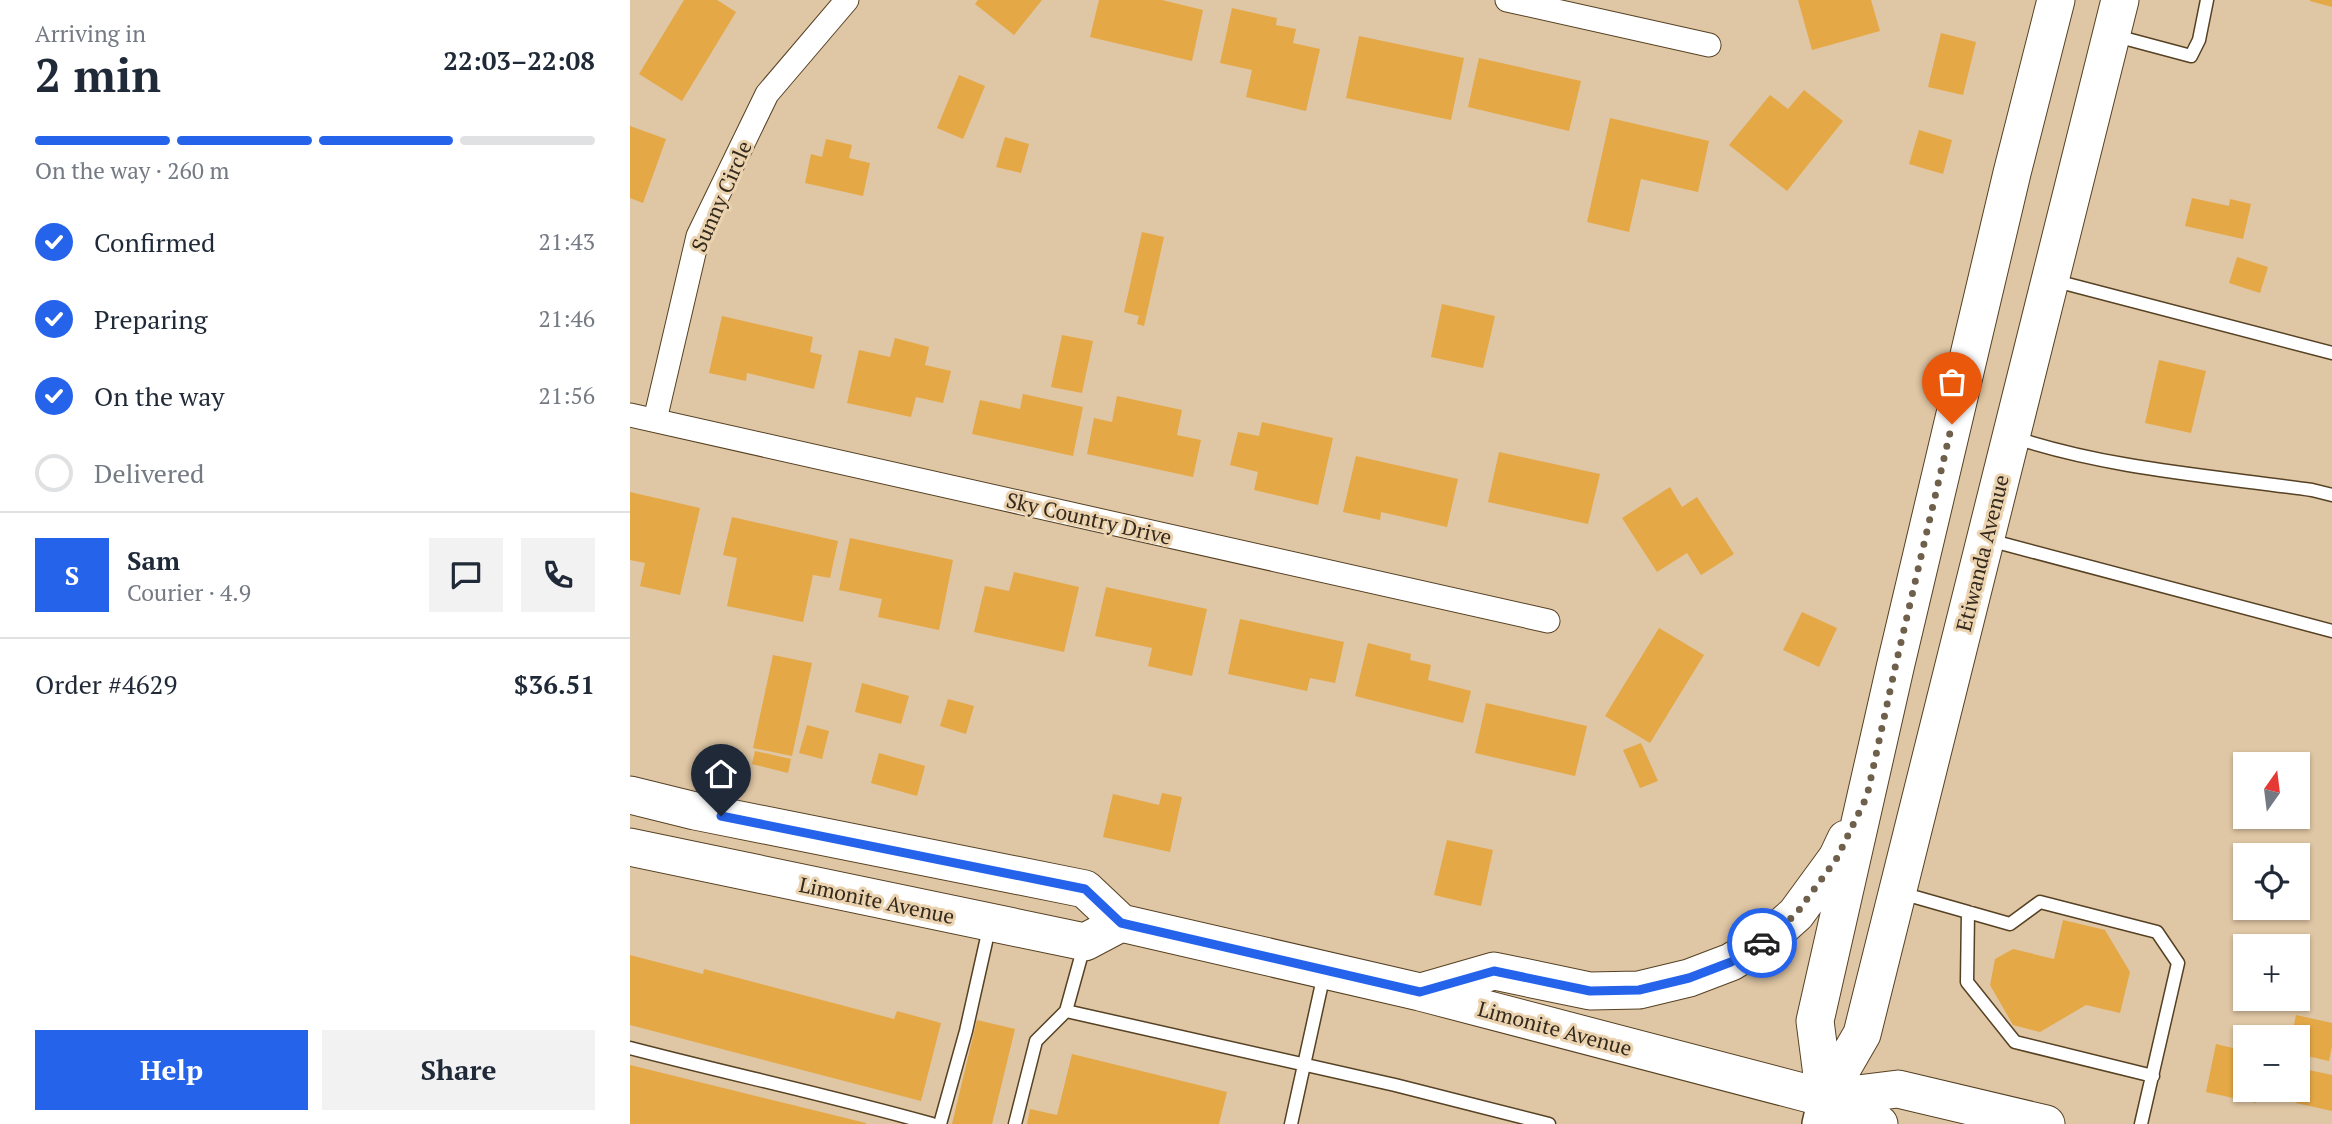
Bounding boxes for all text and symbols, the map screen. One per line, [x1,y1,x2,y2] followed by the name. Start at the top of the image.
[35,18,146,49] text: Arriving in
[443,43,595,77] text: 22:03–22:08
[35,44,161,105] text: 2 min
[684,136,758,256] street label: Sunny Circle
[35,155,229,186] text: On the way · 260 m
[35,223,73,261] icon: check
[94,225,215,259] text: Confirmed
[538,226,595,257] text: 21:43
[35,300,73,338] icon: check
[94,302,207,336] text: Preparing
[538,303,595,334] text: 21:46
[1922,352,1982,424] pin
[1933,363,1971,401] icon: bag
[35,377,73,415] icon: check
[94,379,225,413] text: On the way
[538,380,595,411] text: 21:56
[94,456,204,490] text: Delivered
[1949,472,2015,634] street label: Etiwanda Avenue
[1004,485,1174,551] street label: Sky Country Drive
[429,538,503,612] button: chat
[521,538,595,612] button: phone
[127,543,180,577] text: Sam
[65,558,79,592] text: S
[127,577,251,608] text: Courier · 4.9
[35,667,177,701] text: Order #4629
[514,667,595,701] text: $36.51
[691,744,751,816] pin
[2233,752,2310,830] north arrow
[2233,752,2310,1102] map controls
[702,755,740,793] icon: home
[2233,843,2310,920] button: locate
[797,870,957,930] street label: Limonite Avenue
[1727,908,1797,978] courier
[1743,924,1781,962] icon: car
[2233,934,2310,1011] button: +
[1475,994,1635,1062] street label: Limonite Avenue
[2233,1025,2310,1102] button: −
[35,1030,308,1110] button: Help
[322,1030,595,1110] button: Share

